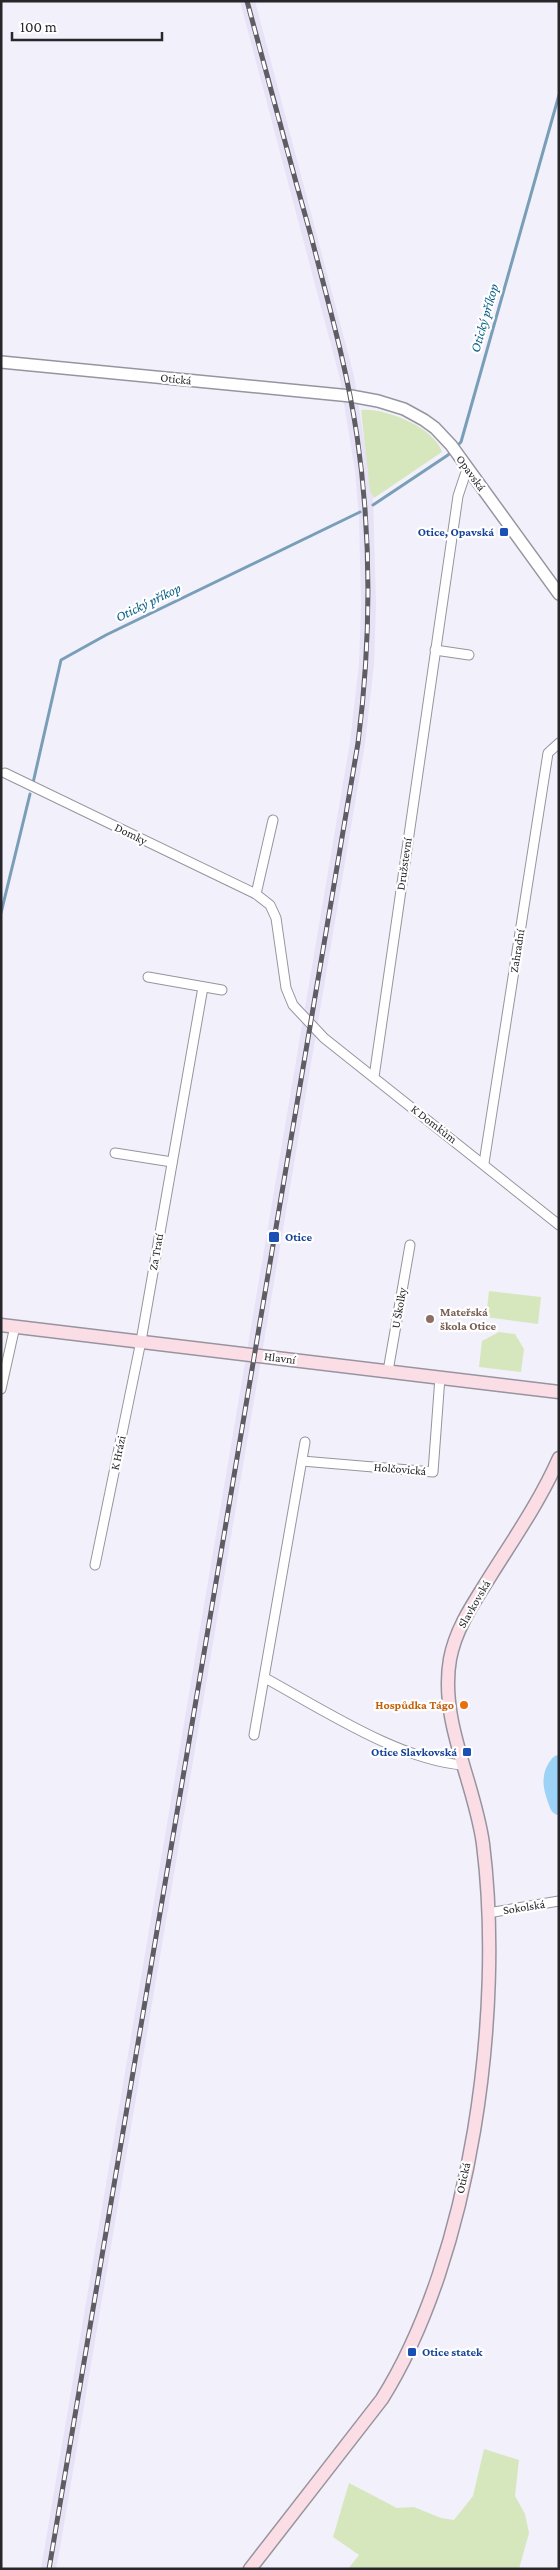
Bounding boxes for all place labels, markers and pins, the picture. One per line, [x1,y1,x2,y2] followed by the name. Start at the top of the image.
[418,525,494,539] place label: Otice, Opavská
[498,526,510,538] marker: Otice, Opavská
[267,1230,281,1244] marker: Otice
[285,1230,312,1244] place label: Otice
[440,1305,497,1333] place label: Mateřská škola Otice
[424,1313,436,1325] marker: Mateřská škola Otice
[375,1698,454,1712] place label: Hospůdka Tágo
[458,1699,470,1711] marker: Hospůdka Tágo
[371,1745,457,1759] place label: Otice Slavkovská
[461,1746,473,1758] marker: Otice Slavkovská
[422,2345,483,2359] place label: Otice statek
[406,2346,418,2358] marker: Otice statek

